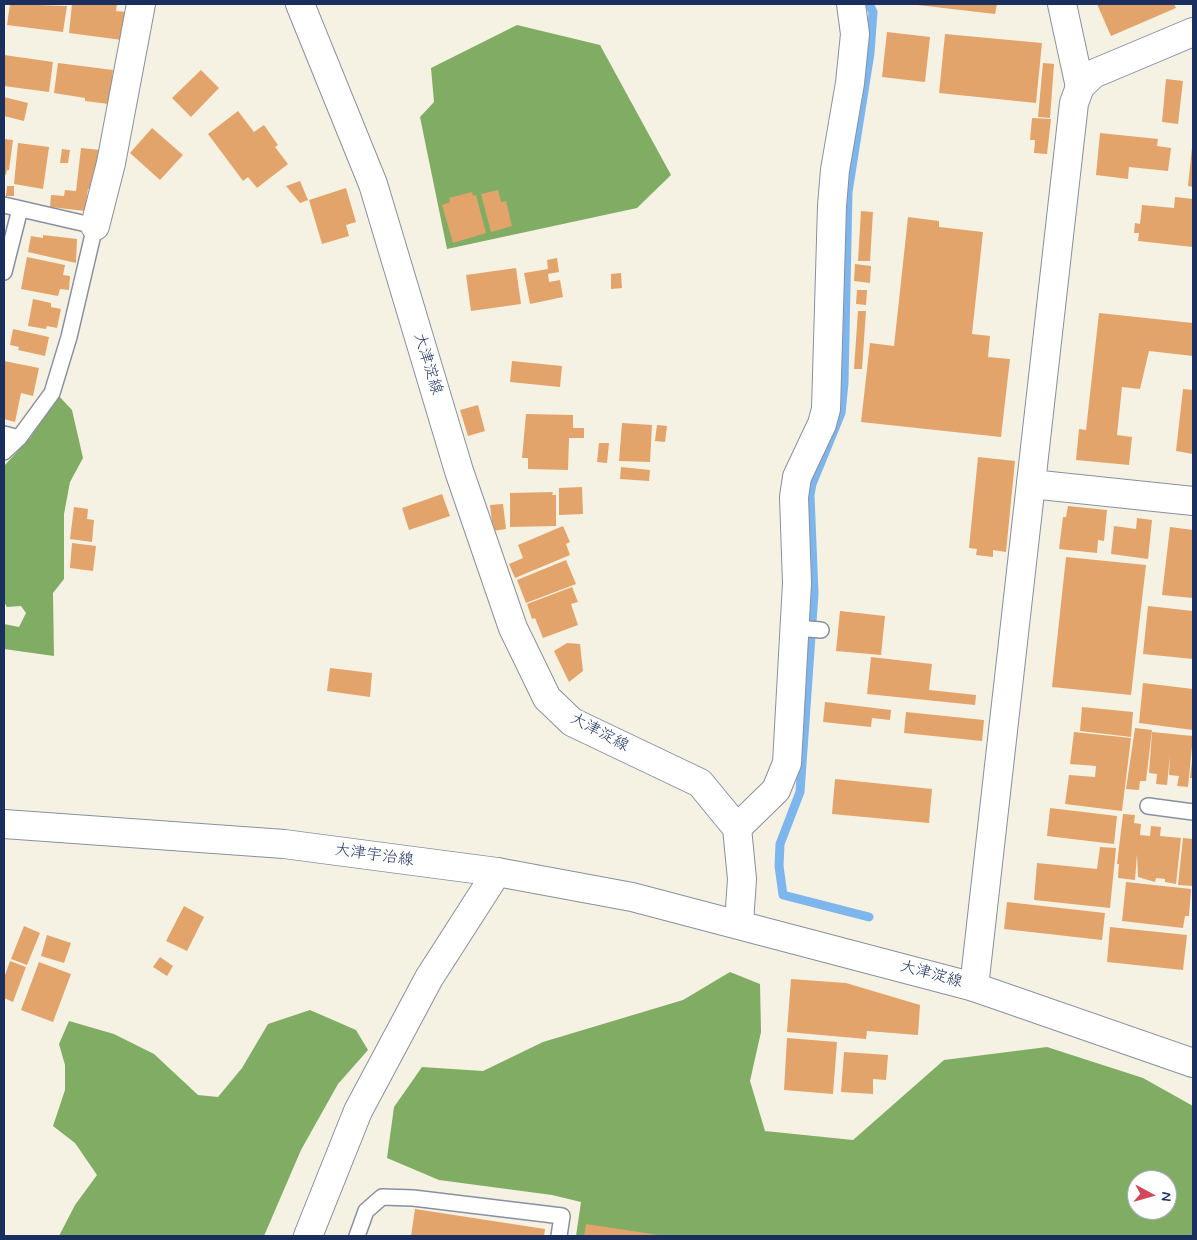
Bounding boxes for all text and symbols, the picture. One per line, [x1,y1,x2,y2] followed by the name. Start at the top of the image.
[408,331,446,397] street label: 大津淀線
[566,710,632,756] street label: 大津淀線
[333,841,415,871] street label: 大津宇治線
[898,957,964,993] street label: 大津淀線
[1127,1170,1177,1220] north arrow
[1156,1191,1175,1202] text: N

